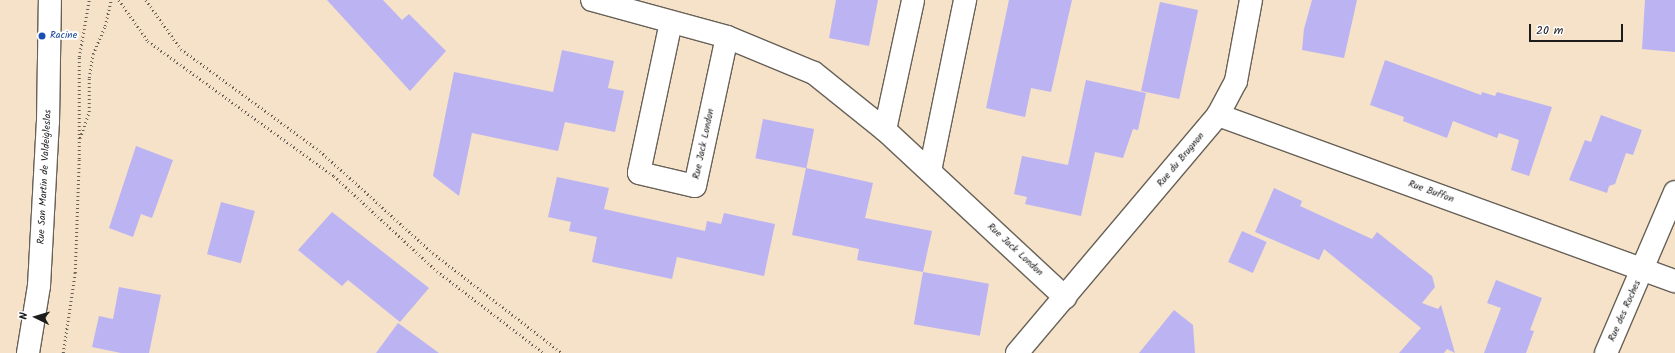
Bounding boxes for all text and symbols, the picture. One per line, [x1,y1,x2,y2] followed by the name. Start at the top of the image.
[1531,16,1625,42] scale bar
[1536,21,1563,40] text: 20 m
[50,30,77,42] place label: Racine
[37,31,47,41] marker: Racine
[691,108,717,180] street label: Rue Jack London
[35,109,55,245] street label: Rue San Martin de Valdeigleslas
[1155,130,1207,190] street label: Rue du Brugnon
[1407,178,1455,206] street label: Rue Buffon
[985,221,1045,279] street label: Rue Jack London
[1606,278,1644,344] street label: Rue des Roches
[16,297,56,337] north arrow
[15,312,33,320] text: N

